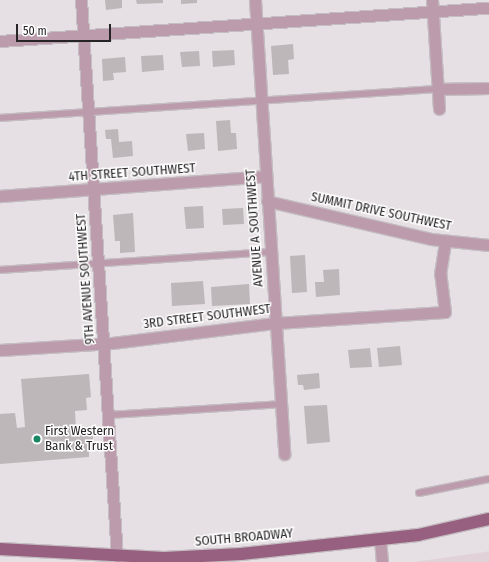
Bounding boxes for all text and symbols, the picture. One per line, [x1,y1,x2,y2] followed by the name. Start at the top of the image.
[18,16,113,42] scale bar
[23,24,47,38] text: 50 m
[68,161,196,185] street label: 4TH STREET SOUTHWEST
[243,169,267,287] street label: AVENUE A SOUTHWEST
[309,190,453,234] street label: SUMMIT DRIVE SOUTHWEST
[74,213,98,345] street label: 9TH AVENUE SOUTHWEST
[142,301,272,333] street label: 3RD STREET SOUTHWEST
[45,424,114,455] place label: First Western Bank & Trust
[32,434,42,444] marker: First Western Bank & Trust
[194,526,294,550] street label: SOUTH BROADWAY

